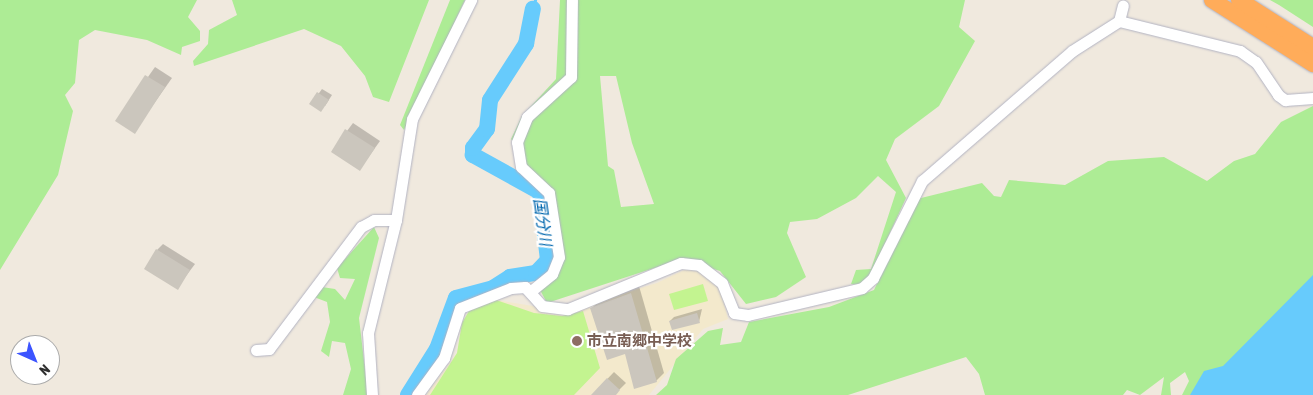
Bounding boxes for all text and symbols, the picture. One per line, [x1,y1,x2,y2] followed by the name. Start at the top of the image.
[530,197,556,247] water label: 国分川
[587,332,692,350] place label: 市立南郷中学校
[10,335,60,385] north arrow
[571,335,583,347] marker: 市立南郷中学校
[36,361,53,379] text: N

